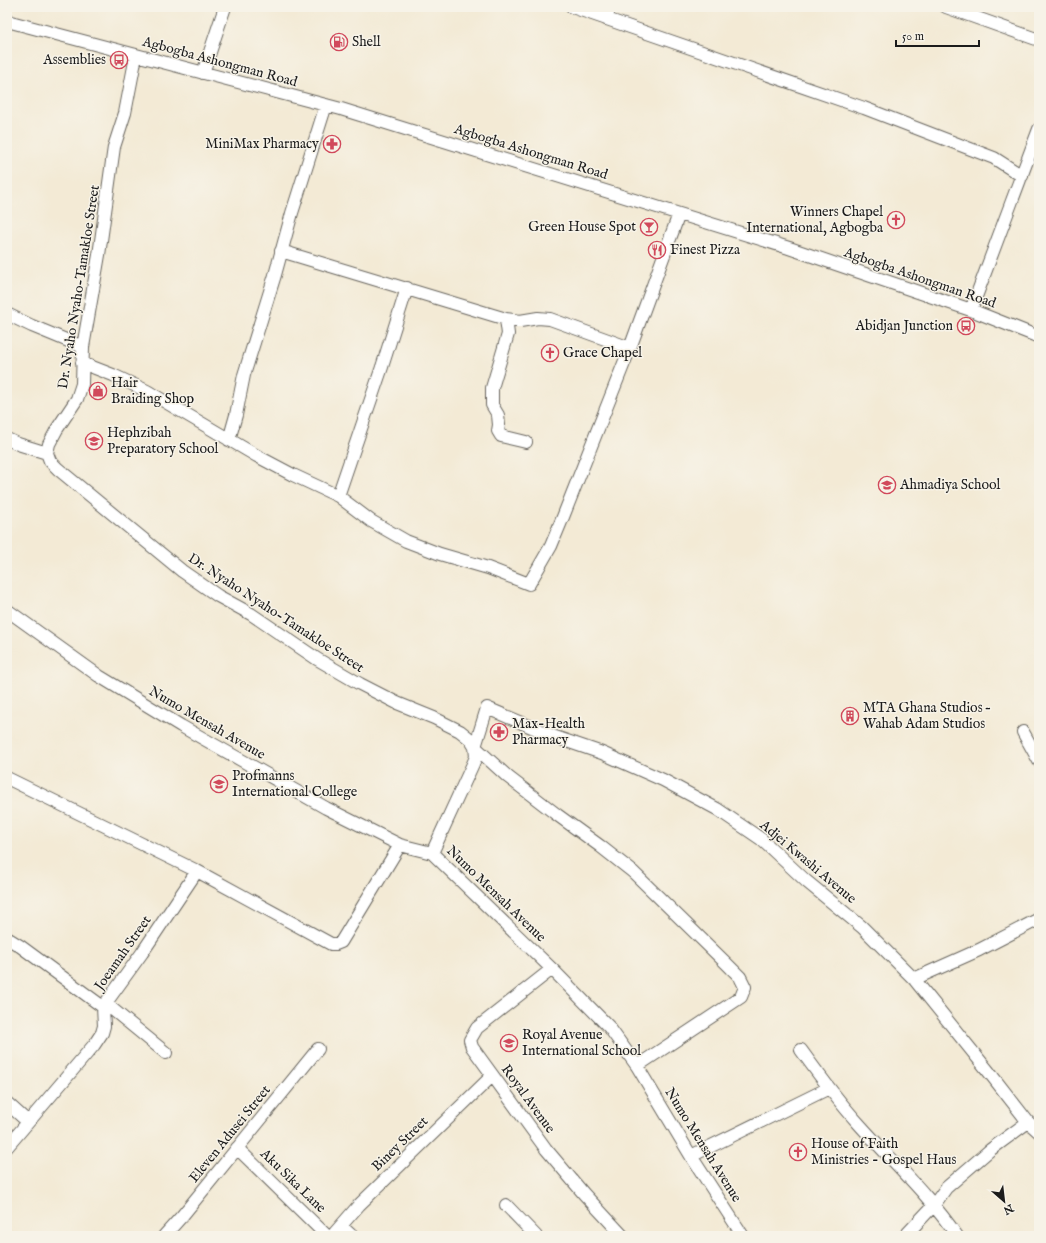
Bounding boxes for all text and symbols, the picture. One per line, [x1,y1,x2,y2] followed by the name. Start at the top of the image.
[896,22,979,48] scale bar
[902,29,924,44] text: 50 m
[140,32,300,91] street label: Agbogba Ashongman Road
[329,32,349,52] fuel station icon: Shell
[352,33,381,51] place label: Shell
[109,50,129,70] bus stop icon: Assemblies
[42,51,106,69] place label: Assemblies
[451,120,610,184] street label: Agbogba Ashongman Road
[322,134,342,154] pharmacy icon: MiniMax Pharmacy
[205,135,319,153] place label: MiniMax Pharmacy
[54,184,104,390] street label: Dr. Nyaho Nyaho-Tamakloe Street
[746,203,884,237] place label: Winners Chapel International, Agbogba
[886,210,906,230] church icon: Winners Chapel International, Agbogba
[639,217,659,237] bar icon: Green House Spot
[528,218,636,236] place label: Green House Spot
[647,240,667,260] restaurant icon: Finest Pizza
[670,241,741,259] place label: Finest Pizza
[841,243,999,313] street label: Agbogba Ashongman Road
[956,316,976,336] bus stop icon: Abidjan Junction
[855,317,954,335] place label: Abidjan Junction
[540,343,560,363] church icon: Grace Chapel
[563,344,642,362] place label: Grace Chapel
[111,374,195,408] place label: Hair Braiding Shop
[88,381,108,401] shop icon: Hair Braiding Shop
[107,424,218,458] place label: Hephzibah Preparatory School
[84,431,104,451] school or university icon: Hephzibah Preparatory School
[877,475,897,495] school or university icon: Ahmadiya School
[899,476,1000,494] place label: Ahmadiya School
[185,549,368,677] street label: Dr. Nyaho Nyaho-Tamakloe Street
[146,682,269,764] street label: Numo Mensah Avenue
[863,699,991,733] place label: MTA Ghana Studios – Wahab Adam Studios
[840,706,860,726] building icon: MTA Ghana Studios – Wahab Adam Studios
[512,715,585,749] place label: Max-Health Pharmacy
[489,722,509,742] pharmacy icon: Max-Health Pharmacy
[232,767,358,801] place label: Profmanns International College
[209,774,229,794] school or university icon: Profmanns International College
[755,816,860,908] street label: Adjei Kwashi Avenue
[442,842,550,947] street label: Numo Mensah Avenue
[89,912,156,996] street label: Joeamah Street
[522,1026,641,1060] place label: Royal Avenue International School
[499,1033,519,1053] school or university icon: Royal Avenue International School
[497,1061,559,1137] street label: Royal Avenue
[185,1082,275,1186] street label: Eleven Adusei Street
[661,1084,746,1206] street label: Numo Mensah Avenue
[368,1113,432,1175] street label: Biney Street
[811,1135,956,1169] place label: House of Faith Ministries - Gospel Haus
[788,1142,808,1162] church icon: House of Faith Ministries - Gospel Haus
[256,1144,330,1217] street label: Aku Sika Lane
[984,1181,1024,1221] north arrow
[1000,1200,1017,1218] text: N

